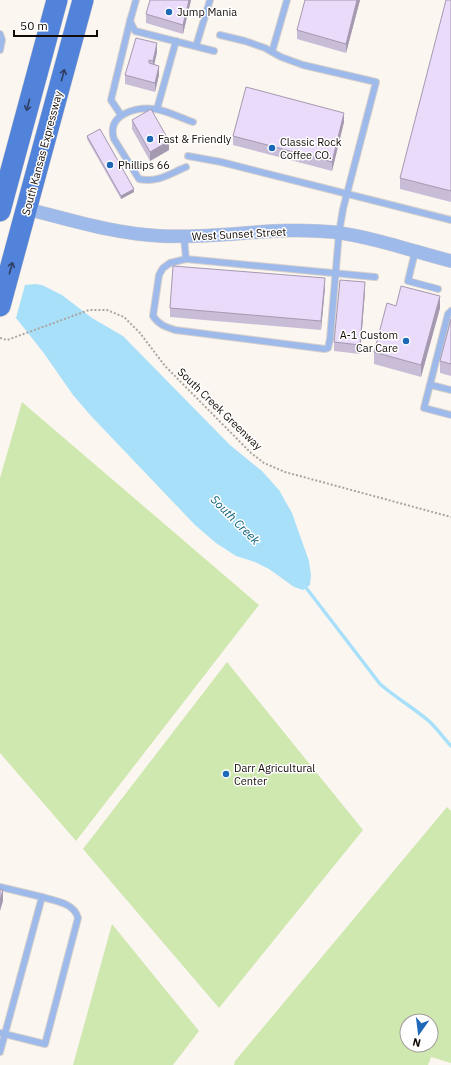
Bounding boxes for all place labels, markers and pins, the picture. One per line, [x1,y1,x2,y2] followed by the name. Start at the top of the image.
[177,5,237,19] place label: Jump Mania
[164,7,174,17] marker: Jump Mania
[158,132,232,146] place label: Fast & Friendly
[145,134,155,144] marker: Fast & Friendly
[280,135,342,162] place label: Classic Rock Coffee CO.
[267,143,277,153] marker: Classic Rock Coffee CO.
[118,158,170,172] place label: Phillips 66
[105,160,115,170] marker: Phillips 66
[340,328,398,355] place label: A-1 Custom Car Care
[401,336,411,346] marker: A-1 Custom Car Care
[234,761,315,788] place label: Darr Agricultural Center
[221,769,231,779] marker: Darr Agricultural Center

